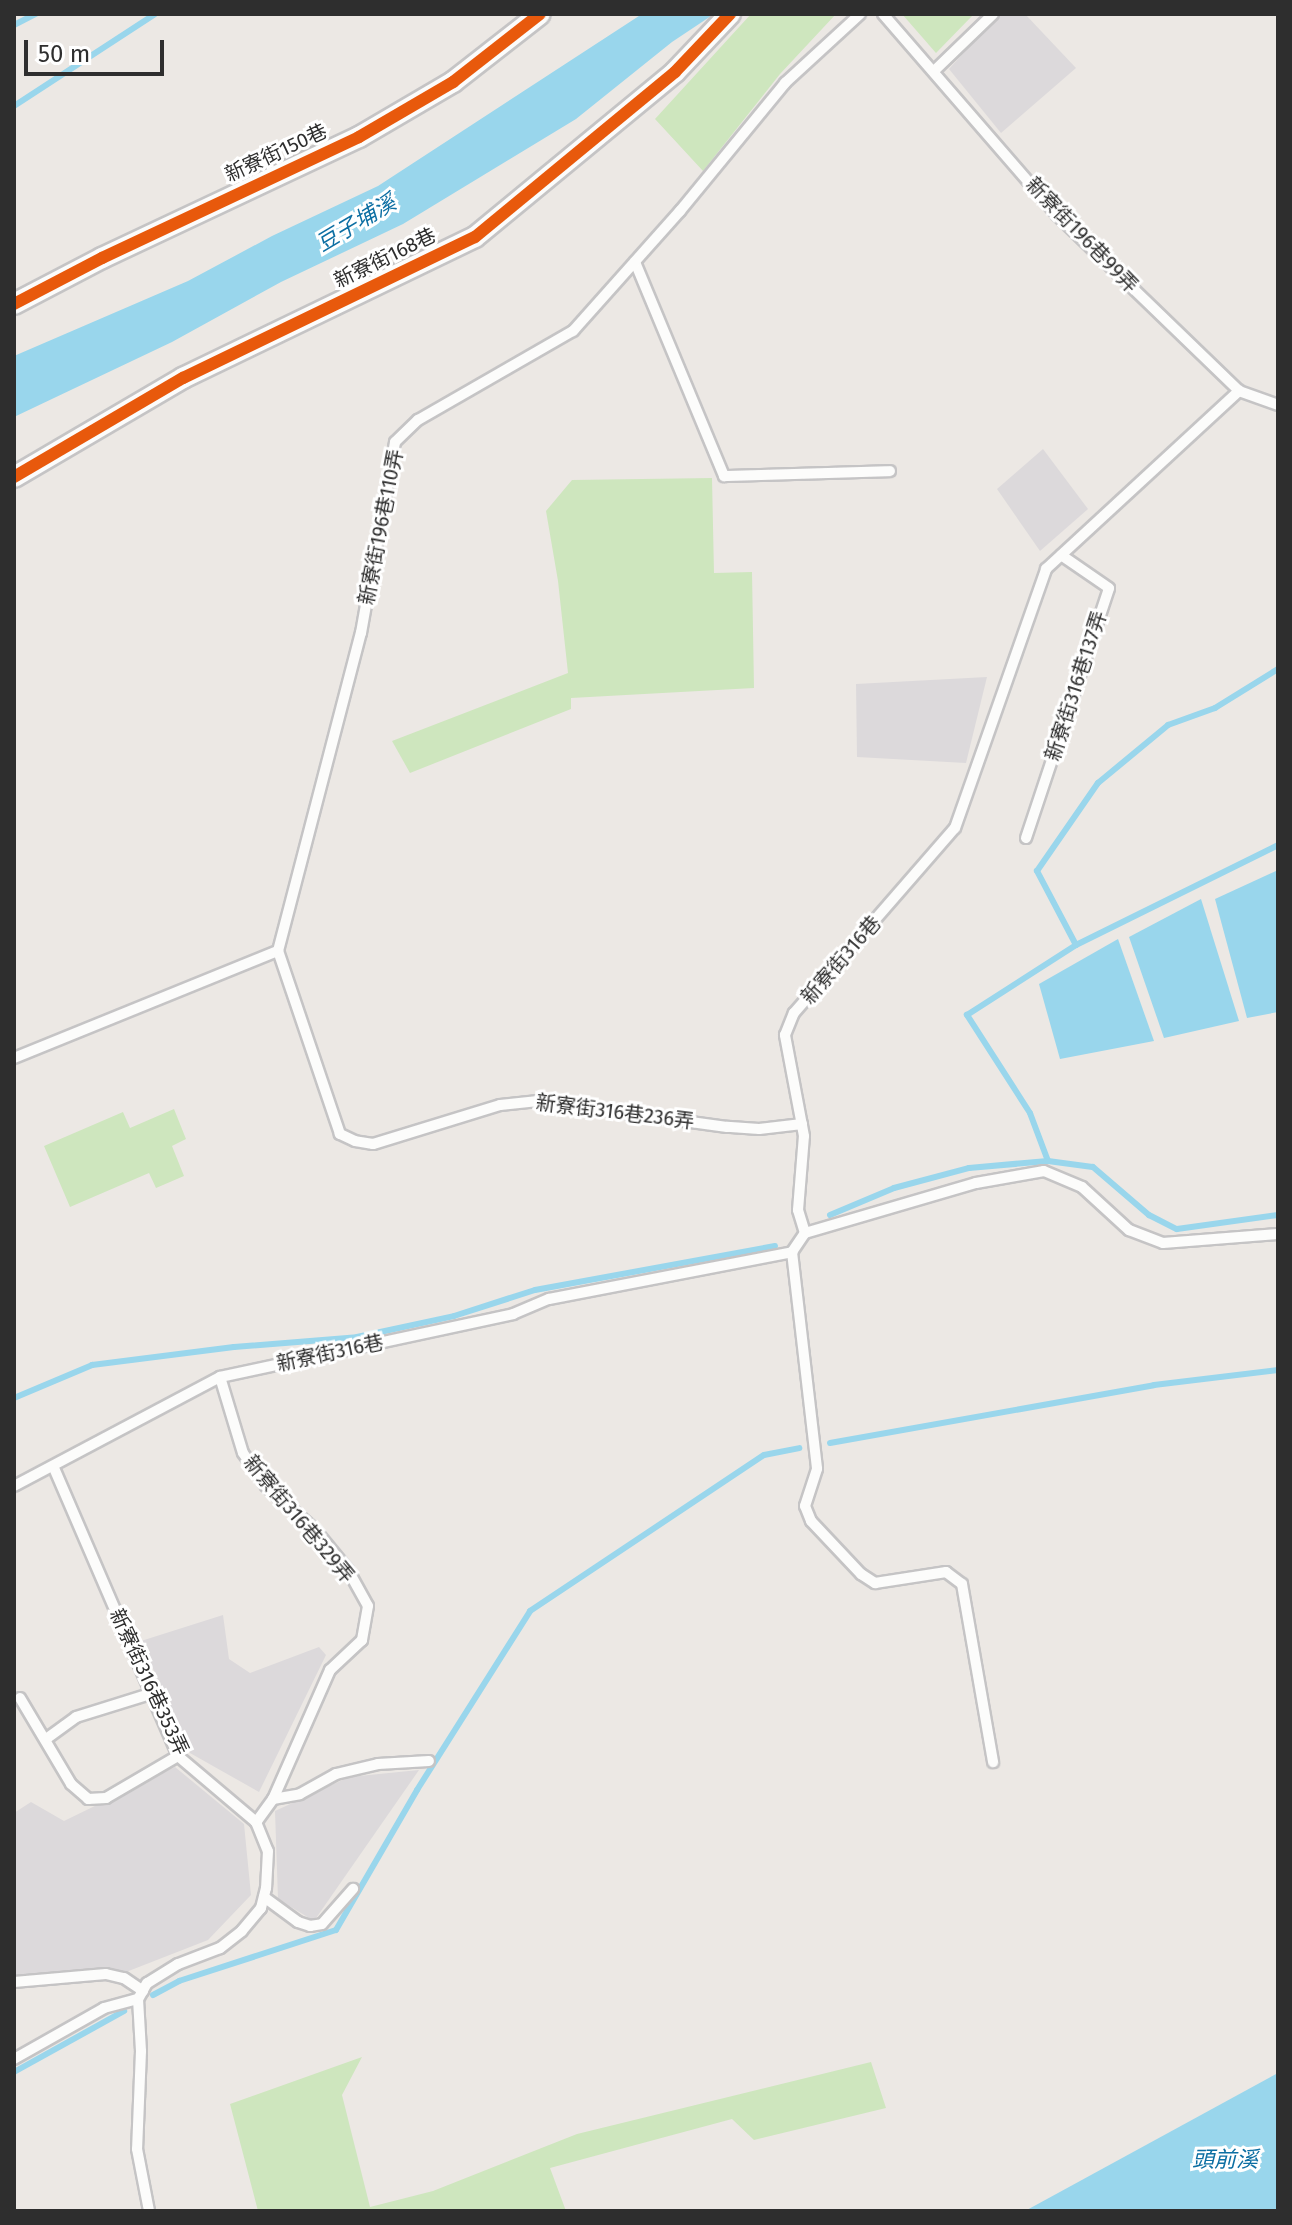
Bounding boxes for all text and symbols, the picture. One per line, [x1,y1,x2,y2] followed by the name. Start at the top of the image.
[28,24,168,74] scale bar
[38,40,90,68] text: 50 m
[221,119,331,187] street label: 新寮街150巷
[1021,172,1143,298] street label: 新寮街196巷99弄
[311,189,401,257] water label: 豆子埔溪
[330,223,440,293] street label: 新寮街168巷
[354,447,408,607] street label: 新寮街196巷110弄
[1040,608,1112,764] street label: 新寮街316巷137弄
[796,911,886,1009] street label: 新寮街316巷
[535,1090,695,1134] street label: 新寮街316巷236弄
[274,1330,386,1376] street label: 新寮街316巷
[239,1450,359,1588] street label: 新寮街316巷329弄
[105,1605,193,1759] street label: 新寮街316巷353弄
[1192,2147,1258,2173] water label: 頭前溪

